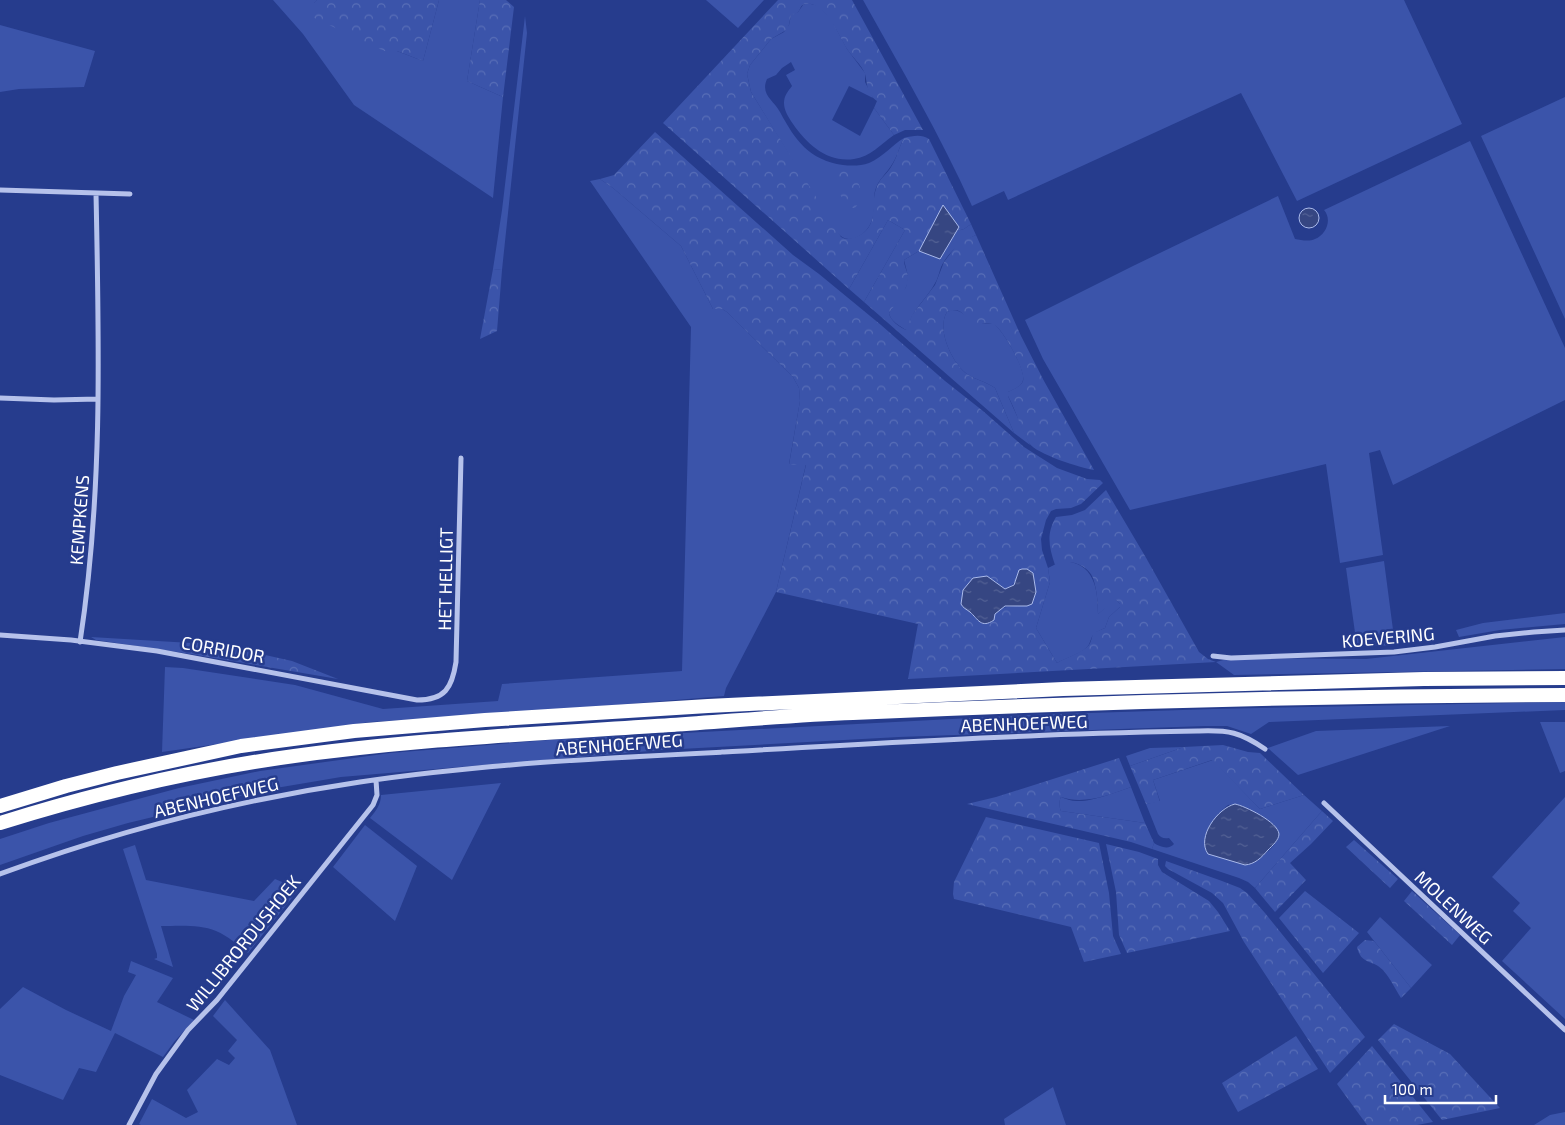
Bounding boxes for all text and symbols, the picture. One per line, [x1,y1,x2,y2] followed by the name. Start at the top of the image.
[65,474,93,566] street label: KEMPKENS
[433,527,457,631] street label: HET HELLIGT
[1341,622,1435,652] street label: KOEVERING
[180,631,266,667] street label: CORRIDOR
[960,710,1088,736] street label: ABENHOEFWEG
[555,729,683,759] street label: ABENHOEFWEG
[152,772,280,822] street label: ABENHOEFWEG
[1411,865,1497,949] street label: MOLENWEG
[181,870,305,1016] street label: WILLIBRORDUSHOEK
[1385,1072,1496,1104] scale bar
[1392,1080,1433,1098] text: 100 m

